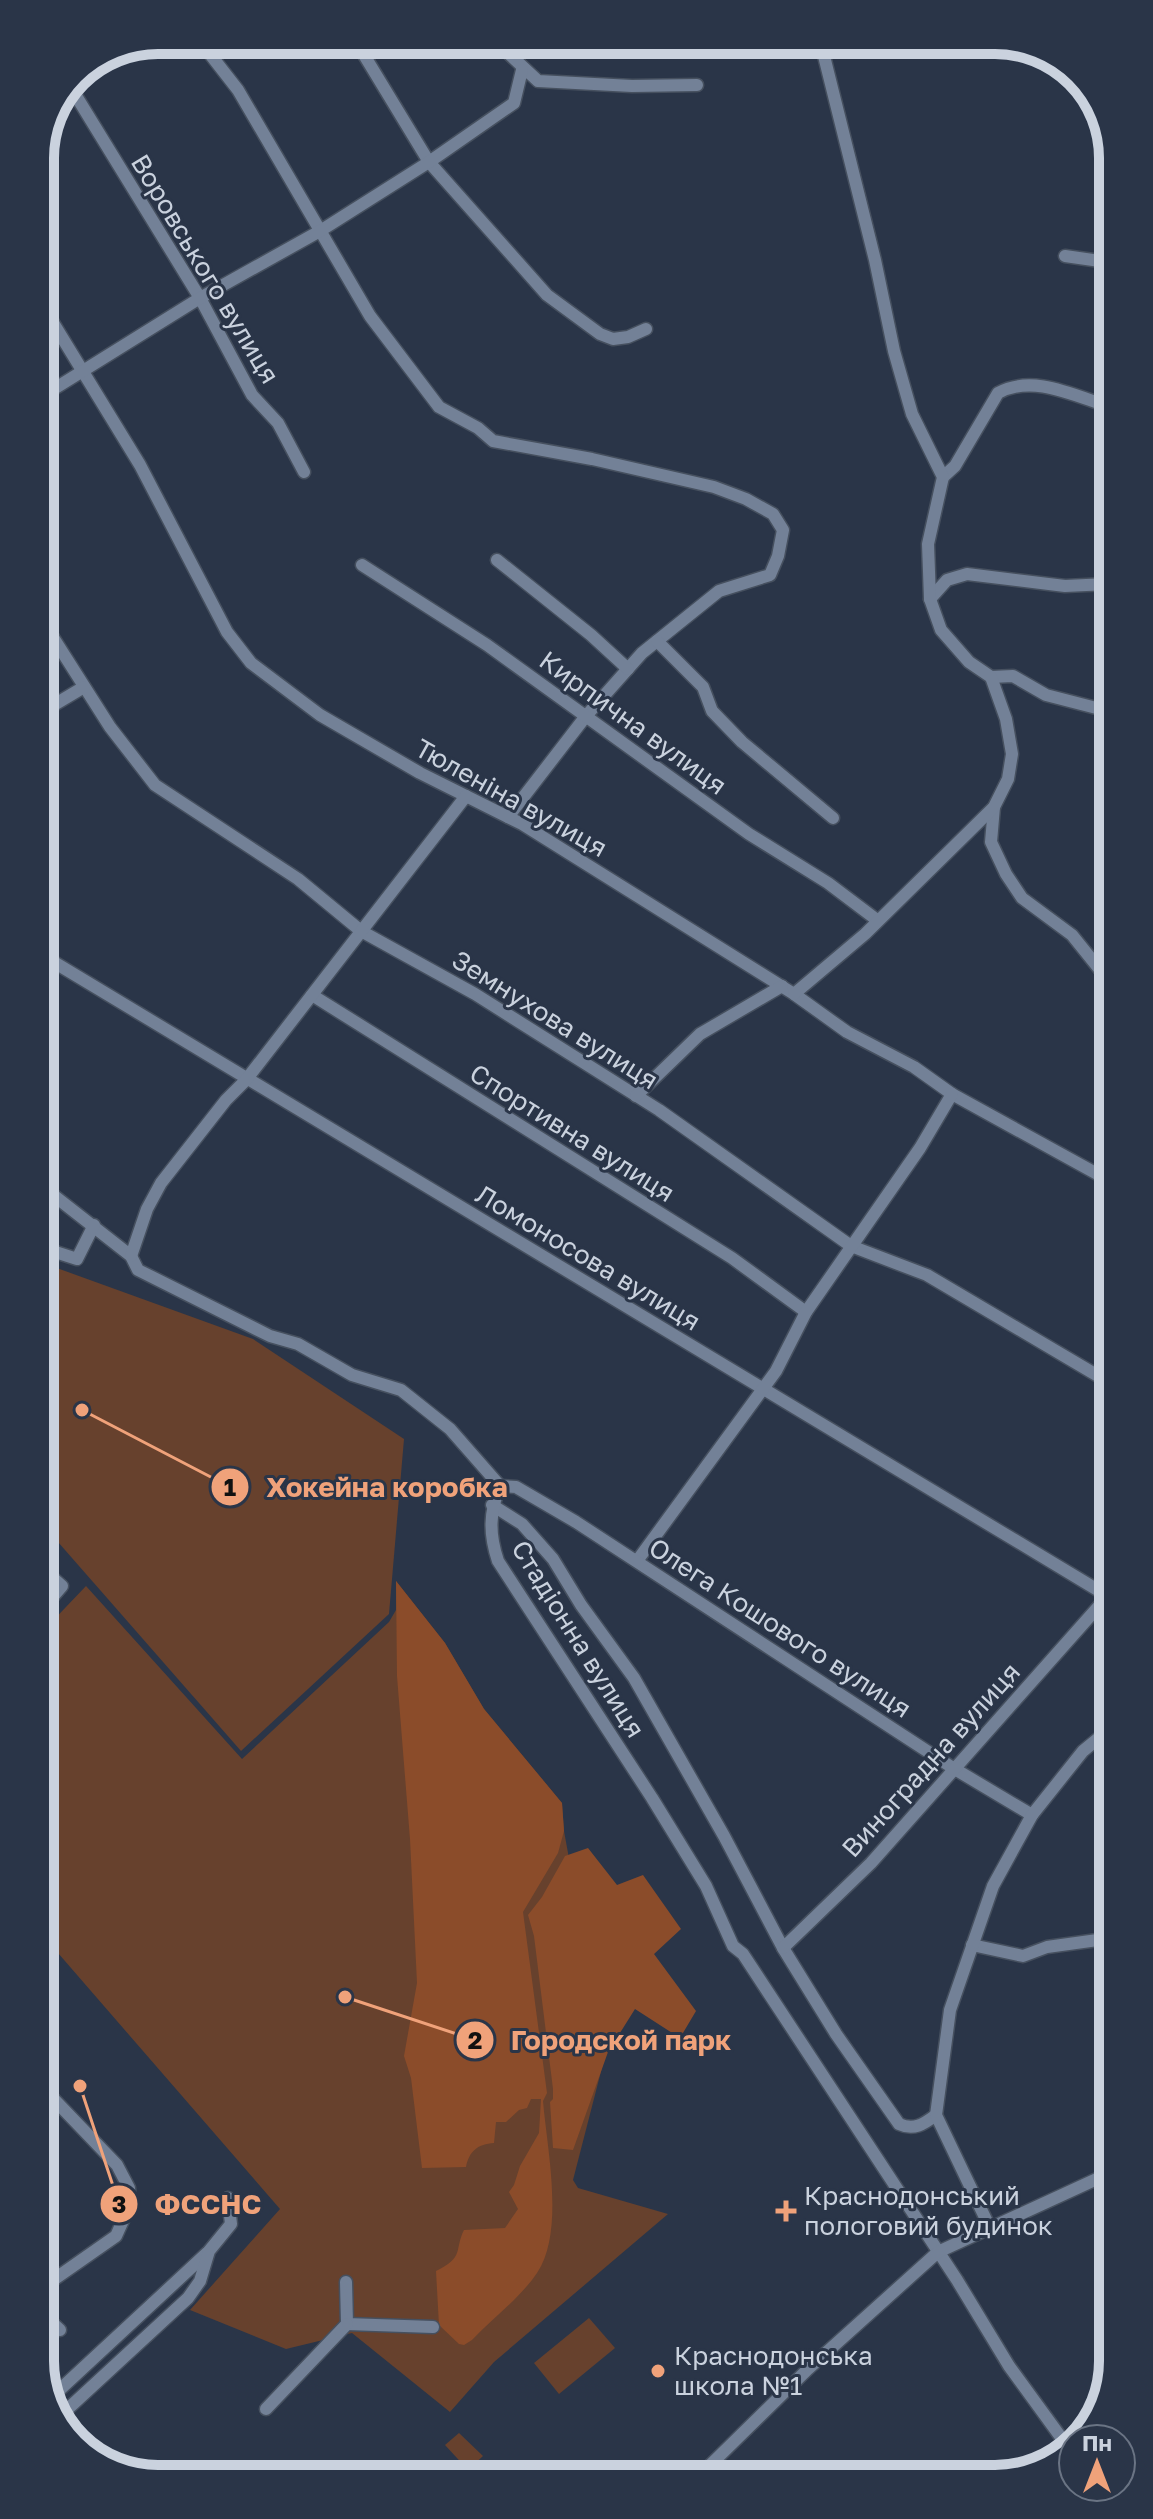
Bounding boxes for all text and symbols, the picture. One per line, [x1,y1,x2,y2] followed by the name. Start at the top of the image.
[125,149,286,389] street label: Воровського вулиця
[534,644,733,801] street label: Кирпична вулиця
[410,732,612,863] street label: Тюленіна вулиця
[447,944,664,1095] street label: Земнухова вулиця
[464,1057,680,1208] street label: Спортивна вулиця
[471,1178,706,1337] street label: Ломоносова вулиця
[210,1461,523,1513] callout: Хокейна коробка
[266,1470,508,1503] text: Хокейна коробка
[224,1472,236,1501] text: 1
[644,1531,917,1724] street label: Олега Кошового вулиця
[505,1535,652,1743] street label: Стадіонна вулиця
[835,1656,1026,1863] street label: Виноградна вулиця
[455,2014,748,2066] callout: Городской парк
[511,2023,731,2056] text: Городской парк
[468,2025,482,2054] text: 2
[99,2178,278,2230] callout: ФССНС
[804,2180,1053,2241] place label: Краснодонський пологовий будинок
[155,2187,261,2220] text: ФССНС
[112,2189,126,2218] text: 3
[775,2200,797,2222] marker: Краснодонський пологовий будинок
[674,2340,873,2401] place label: Краснодонська школа №1
[649,2362,667,2380] marker: Краснодонська школа №1
[1057,2423,1137,2503] north arrow
[1082,2429,1112,2456] text: Пн

